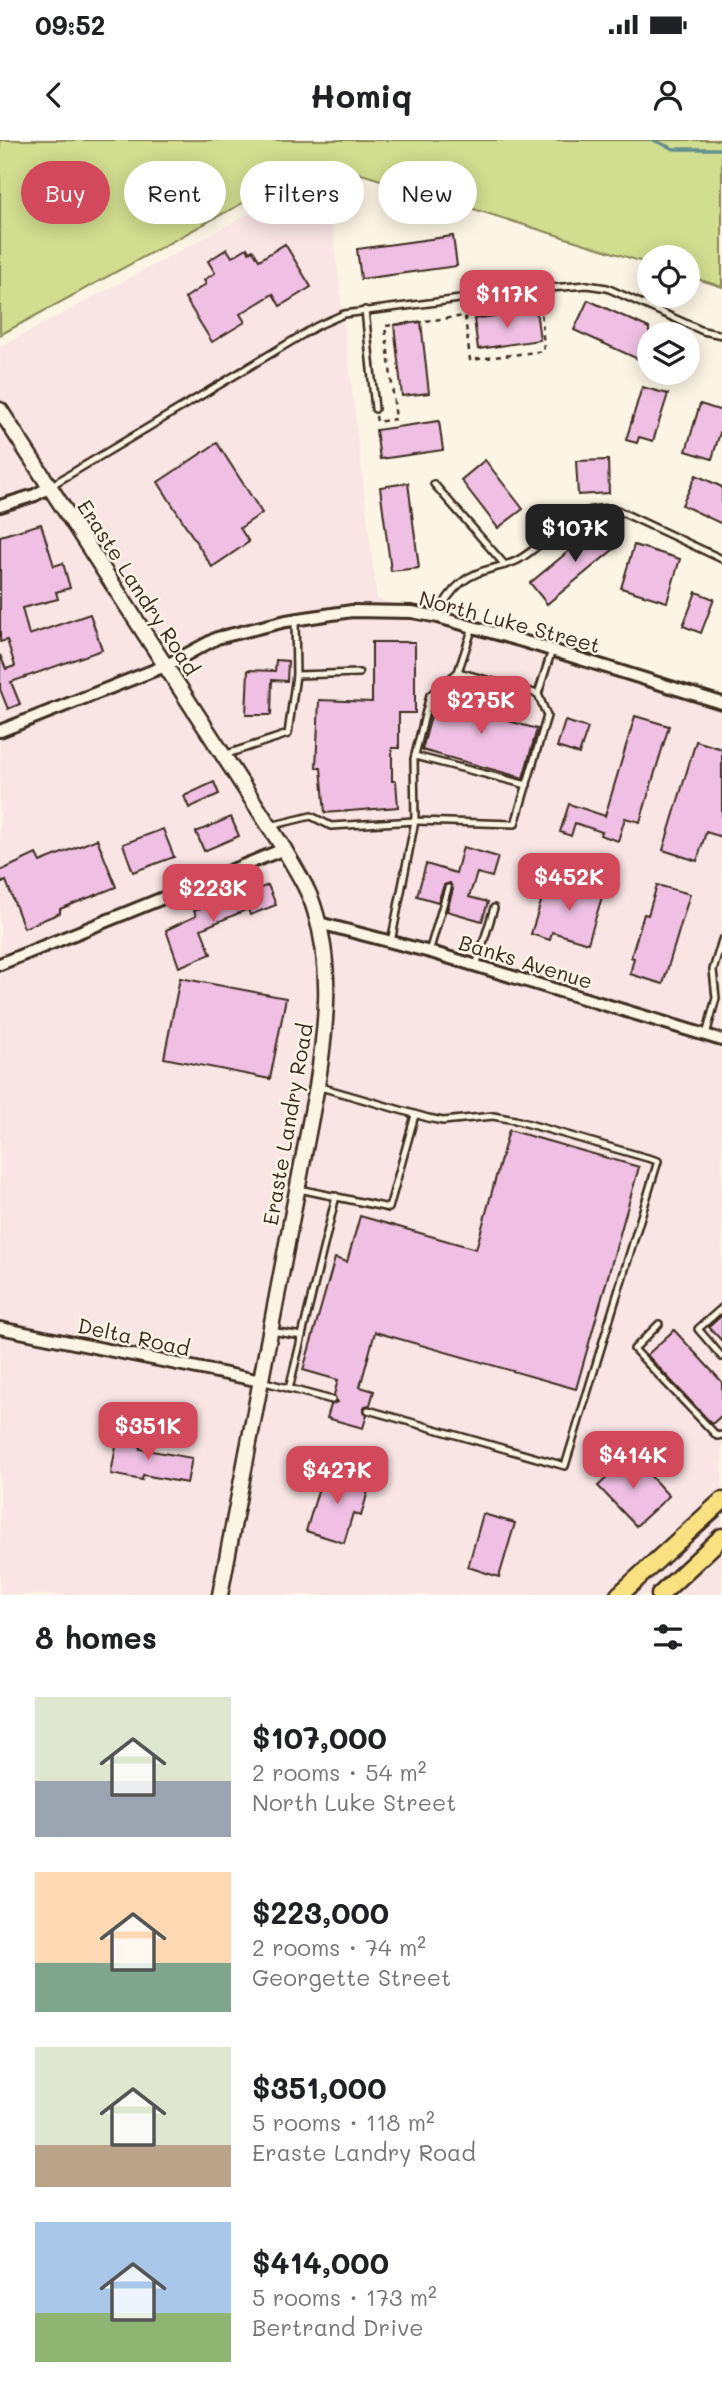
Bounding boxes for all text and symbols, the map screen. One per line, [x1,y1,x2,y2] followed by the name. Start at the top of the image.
[35,8,105,42] text: 09:52
[310,74,412,116] text: Homiq
[35,76,73,114] icon: back
[649,76,687,114] icon: person
[21,161,110,224] chip: Buy
[124,161,226,224] chip: Rent
[240,161,364,224] chip: Filters
[378,161,477,224] chip: New
[637,245,700,385] map controls
[637,245,700,308] button: locate
[458,270,556,330] pin: $117K
[476,278,538,308] text: $117K
[637,322,700,385] button: layers
[72,494,206,680] street label: Eraste Landry Road
[526,504,624,564] pin: $107K
[541,512,609,542] text: $107K
[416,584,604,658] street label: North Luke Street
[432,676,530,736] pin: $275K
[447,684,515,714] text: $275K
[520,854,618,913] pin: $452K
[534,861,604,891] text: $452K
[164,864,262,924] pin: $223K
[179,872,247,902] text: $223K
[456,928,596,994] street label: Banks Avenue
[256,1021,318,1227] street label: Eraste Landry Road
[75,1311,193,1361] street label: Delta Road
[99,1402,197,1462] pin: $351K
[115,1410,181,1440] text: $351K
[584,1432,682,1491] pin: $414K
[599,1439,667,1469] text: $414K
[288,1446,386,1506] pin: $427K
[302,1454,372,1484] text: $427K
[35,1617,157,1657] text: 8 homes
[649,1618,687,1656] icon: filters
[252,1717,387,1757] text: $107,000
[91,1725,175,1809] icon: home
[252,1757,427,1787] text: 2 rooms · 54 m²
[252,1787,456,1817] text: North Luke Street
[252,1892,389,1932] text: $223,000
[91,1900,175,1984] icon: home
[252,1932,426,1962] text: 2 rooms · 74 m²
[252,1962,451,1992] text: Georgette Street
[252,2067,386,2107] text: $351,000
[91,2075,175,2159] icon: home
[252,2107,435,2137] text: 5 rooms · 118 m²
[252,2137,476,2167] text: Eraste Landry Road
[252,2242,389,2282] text: $414,000
[91,2250,175,2334] icon: home
[252,2282,437,2312] text: 5 rooms · 173 m²
[252,2312,424,2342] text: Bertrand Drive

